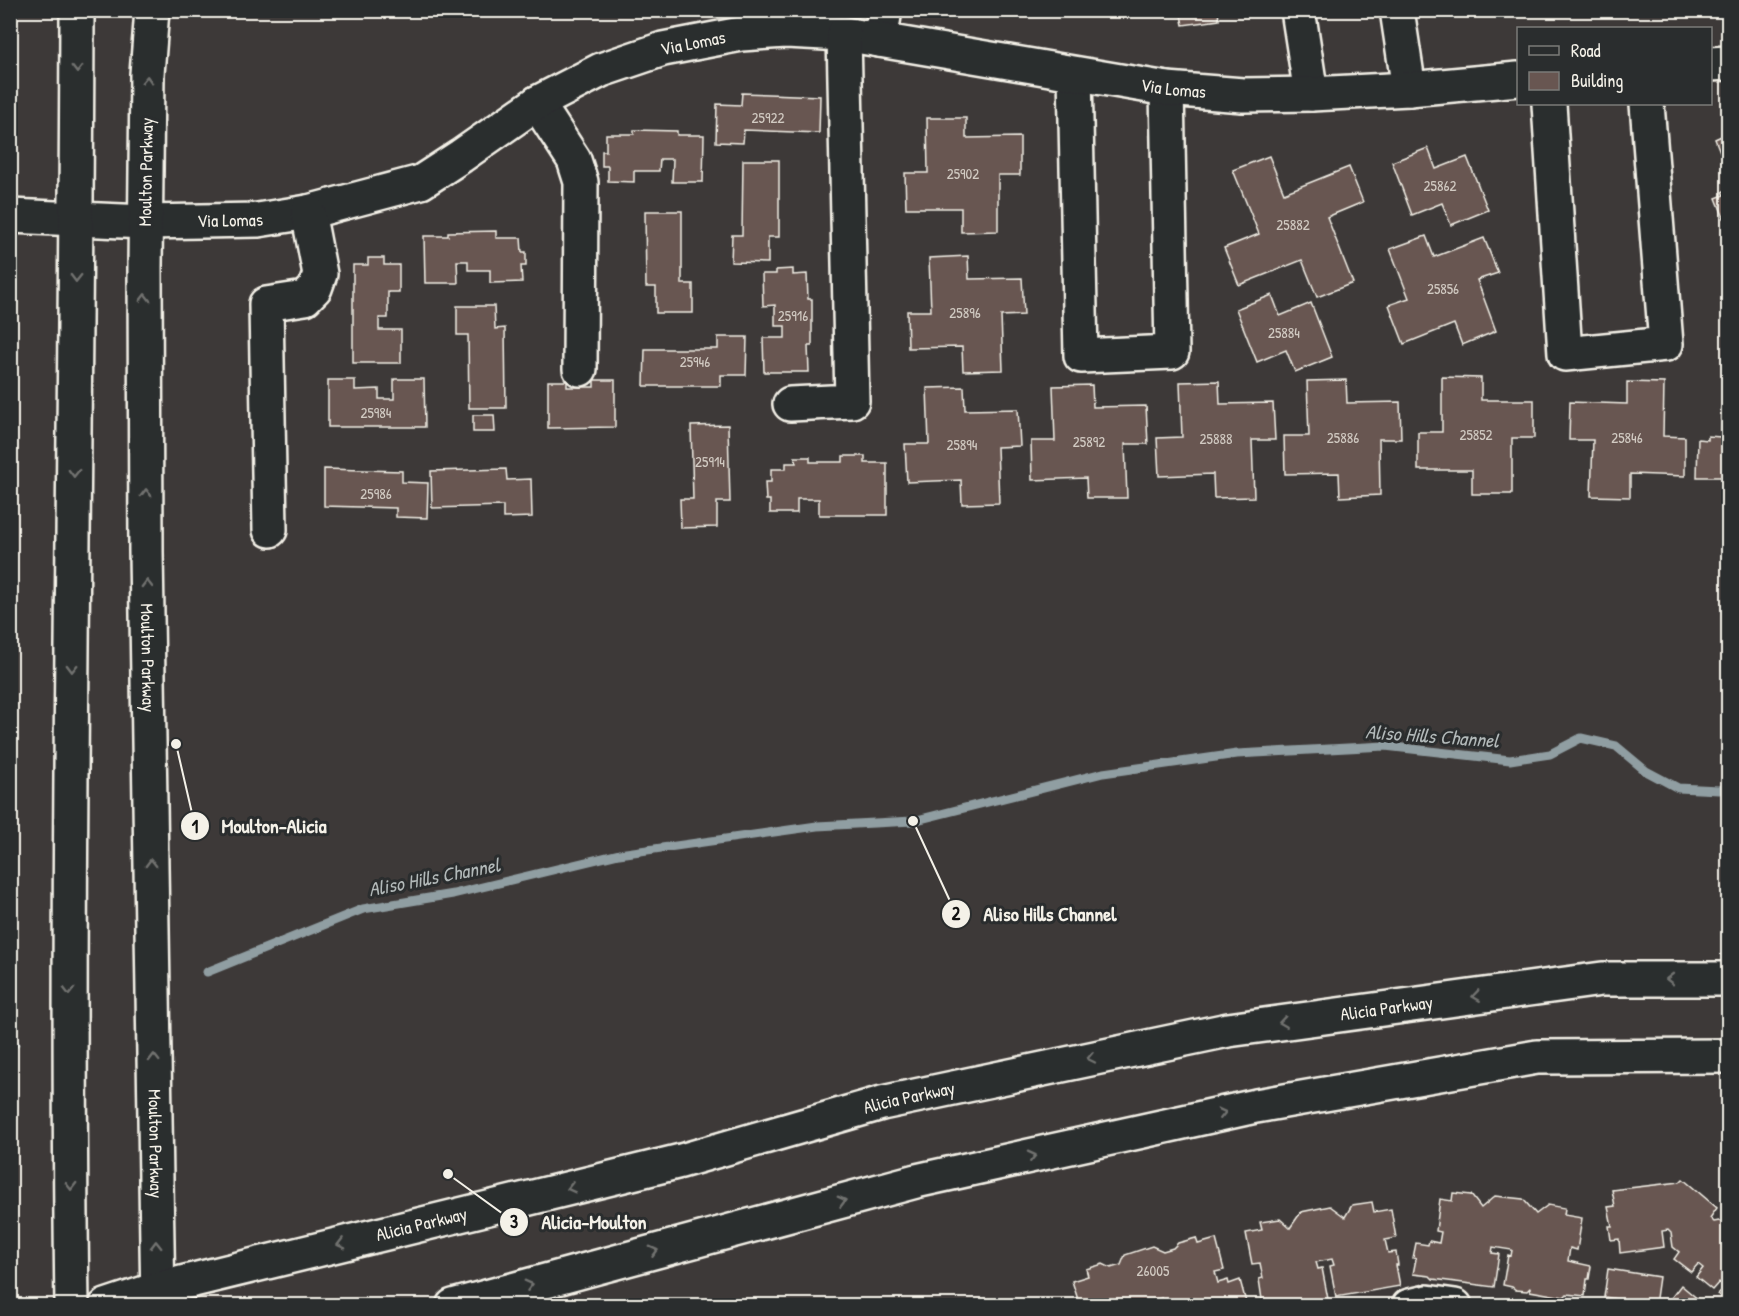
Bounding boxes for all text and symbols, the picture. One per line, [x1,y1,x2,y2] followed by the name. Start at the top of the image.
[658,24,727,61] street label: Via Lomas
[1517,27,1712,105] legend
[1571,38,1601,63] text: Road
[71,64,83,73] one-way arrow
[1571,68,1623,93] text: Building
[1139,72,1207,104] street label: Via Lomas
[141,75,153,84] one-way arrow
[752,107,784,128] house number: 25922
[132,117,159,227] street label: Moulton Parkway
[947,163,979,184] house number: 25902
[1424,175,1456,196] house number: 25862
[197,206,265,233] street label: Via Lomas
[1276,214,1310,235] house number: 25882
[70,274,82,283] one-way arrow
[1427,278,1459,299] house number: 25856
[139,294,151,303] one-way arrow
[949,302,981,323] house number: 25896
[778,305,808,326] house number: 25916
[1268,322,1300,343] house number: 25884
[680,351,710,372] house number: 25946
[361,402,392,423] house number: 25984
[1459,424,1493,445] house number: 25852
[1327,427,1359,448] house number: 25886
[1611,427,1643,448] house number: 25846
[1200,428,1232,449] house number: 25888
[1073,431,1105,452] house number: 25892
[947,434,978,455] house number: 25894
[695,451,725,472] house number: 25914
[68,469,80,478] one-way arrow
[360,483,392,504] house number: 25986
[140,489,152,498] one-way arrow
[141,579,153,588] one-way arrow
[135,603,162,713] street label: Moulton Parkway
[66,664,78,673] one-way arrow
[1365,717,1501,754] water label: Aliso Hills Channel
[180,807,339,845] callout: Moulton-Alicia
[222,812,327,839] text: Moulton-Alicia
[192,814,199,839] text: 1
[366,850,504,902] water label: Aliso Hills Channel
[145,858,157,867] one-way arrow
[941,895,1128,933] callout: Aliso Hills Channel
[983,900,1117,927] text: Aliso Hills Channel
[952,901,961,926] text: 2
[1666,973,1675,985] one-way arrow
[63,987,76,996] one-way arrow
[1339,989,1435,1027] street label: Alicia Parkway
[1472,990,1481,1002] one-way arrow
[1278,1016,1288,1028] one-way arrow
[1087,1051,1097,1064] one-way arrow
[148,1053,160,1062] one-way arrow
[860,1075,957,1120] street label: Alicia Parkway
[143,1089,169,1199] street label: Moulton Parkway
[1217,1108,1227,1121] one-way arrow
[1027,1150,1037,1163] one-way arrow
[566,1180,576,1193] one-way arrow
[65,1182,77,1191] one-way arrow
[837,1196,847,1208] one-way arrow
[373,1201,470,1247] street label: Alicia Parkway
[499,1203,658,1241] callout: Alicia-Moulton
[542,1208,646,1235] text: Alicia-Moulton
[510,1209,518,1234] text: 3
[336,1237,346,1250] one-way arrow
[150,1240,163,1249] one-way arrow
[649,1246,659,1259] one-way arrow
[1137,1260,1170,1281] house number: 26005
[524,1279,534,1292] one-way arrow

